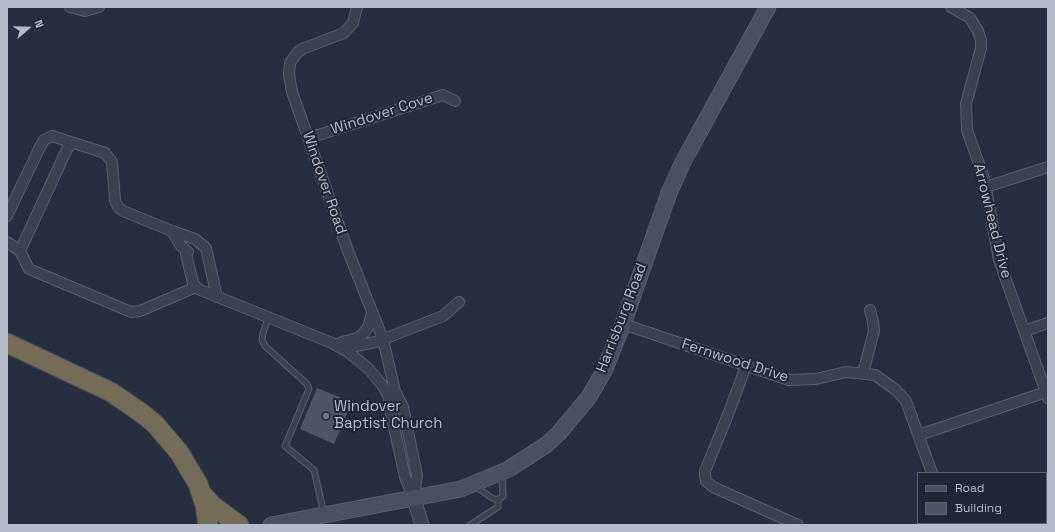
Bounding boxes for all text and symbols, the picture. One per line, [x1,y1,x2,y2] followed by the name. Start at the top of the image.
[8,8,48,48] north arrow
[31,18,47,30] text: N
[329,89,435,139] street label: Windover Cove
[298,129,350,237] street label: Windover Road
[969,162,1015,280] street label: Arrowhead Drive
[593,261,651,375] street label: Harrisburg Road
[679,335,791,387] street label: Fernwood Drive
[334,398,442,433] place label: Windover Baptist Church
[321,411,331,421] marker: Windover Baptist Church
[917,472,1047,524] legend
[955,480,984,496] text: Road
[955,500,1002,516] text: Building

